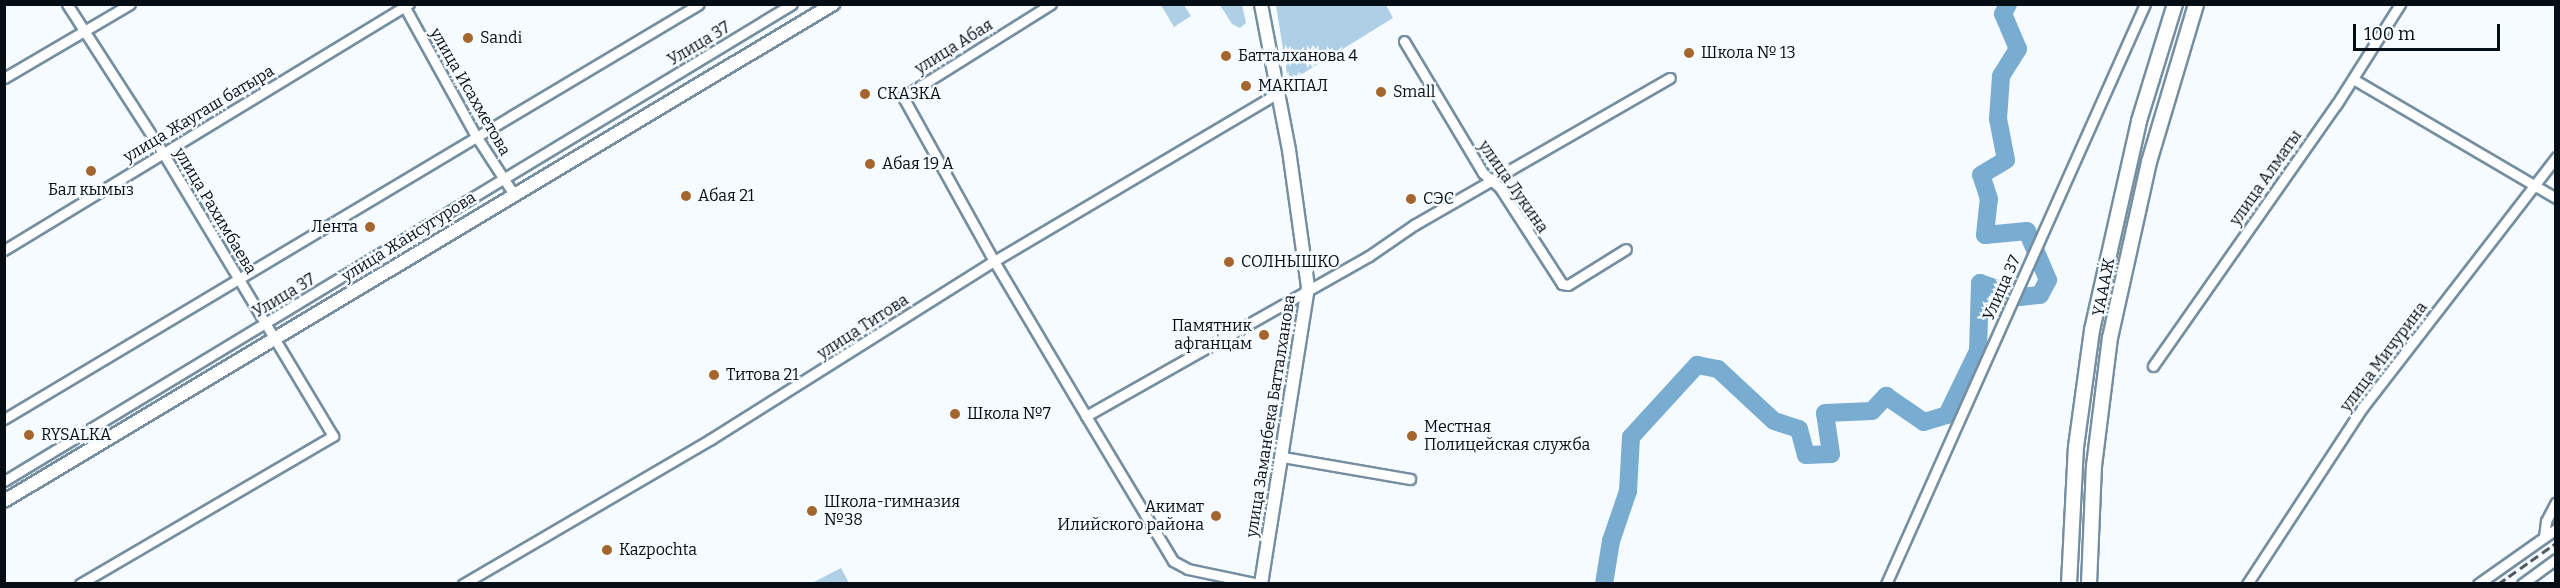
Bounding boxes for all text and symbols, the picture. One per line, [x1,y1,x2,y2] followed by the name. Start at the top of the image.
[2356,12,2503,50] scale bar
[911,15,997,79] street label: улица Абая
[665,18,733,70] street label: Улица 37
[2364,23,2415,45] text: 100 m
[426,25,514,159] street label: улица Исахметова
[480,28,522,48] place label: Sandi
[461,31,475,45] marker: Sandi
[1701,43,1796,63] place label: Школа № 13
[1238,46,1358,66] place label: Батталханова 4
[1682,46,1696,60] marker: Школа № 13
[1219,49,1233,63] marker: Батталханова 4
[120,61,278,167] street label: улица Жаугаш батыра
[1258,76,1328,96] place label: МАКПАЛ
[1239,79,1253,93] marker: МАКПАЛ
[1393,82,1435,102] place label: Small
[877,84,941,104] place label: СКАЗКА
[1374,85,1388,99] marker: Small
[858,87,872,101] marker: СКАЗКА
[2226,126,2306,230] street label: улица Алматы
[1474,137,1552,237] street label: улица Лукина
[170,144,260,278] street label: улица Рахимбаева
[882,154,954,174] place label: Абая 19 А
[863,157,877,171] marker: Абая 19 А
[84,164,98,178] marker: Бал кымыз
[48,180,134,200] place label: Бал кымыз
[698,186,754,206] place label: Абая 21
[338,188,480,286] street label: улица Жансугурова
[679,189,693,203] marker: Абая 21
[1423,189,1454,209] place label: СЭС
[1404,192,1418,206] marker: СЭС
[311,217,358,237] place label: Лента
[363,220,377,234] marker: Лента
[1241,252,1340,272] place label: СОЛНЫШКО
[1979,253,2025,323] street label: Улица 37
[1222,255,1236,269] marker: СОЛНЫШКО
[2089,256,2119,318] street label: ҮАААЖ
[250,270,318,322] street label: Улица 37
[814,290,912,364] street label: улица Титова
[1242,293,1300,539] street label: улица Заманбека Батталханова
[2336,298,2432,416] street label: улица Мичурина
[1172,316,1252,354] place label: Памятник афганцам
[1257,328,1271,342] marker: Памятник афганцам
[726,365,799,385] place label: Титова 21
[707,368,721,382] marker: Титова 21
[967,404,1051,424] place label: Школа №7
[948,407,962,421] marker: Школа №7
[1424,417,1590,455] place label: Местная Полицейская служба
[41,425,111,445] place label: RYSALKA
[22,428,36,442] marker: RYSALKA
[1405,429,1419,443] marker: Местная Полицейская служба
[824,492,960,530] place label: Школа-гимназия №38
[1057,497,1204,535] place label: Акимат Илийского района
[805,504,819,518] marker: Школа-гимназия №38
[1209,509,1223,523] marker: Акимат Илийского района
[619,540,697,560] place label: Kazpochta
[600,543,614,557] marker: Kazpochta

